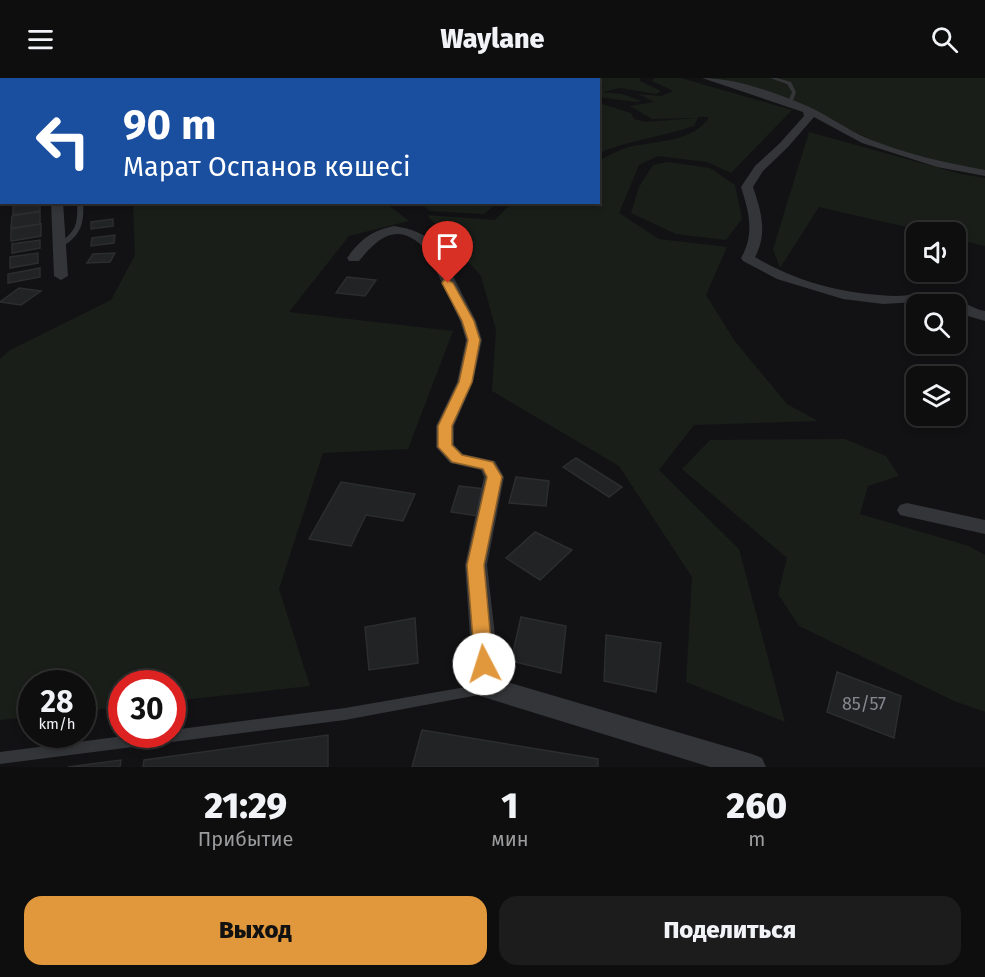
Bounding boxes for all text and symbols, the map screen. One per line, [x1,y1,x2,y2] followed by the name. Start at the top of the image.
[24,23,57,56] icon: menu
[440,23,545,55] text: Waylane
[928,23,961,56] icon: search
[123,100,217,150] text: 90 m
[24,102,102,180] icon: left
[123,151,411,183] text: Марат Оспанов көшесі
[422,221,473,283] pin
[906,222,966,426] map controls
[906,222,966,282] button: sound
[431,230,464,263] icon: arrive
[906,294,966,354] button: search
[906,366,966,426] button: layers
[452,632,516,696] position arrow
[108,670,186,748] speed limit sign: 30
[41,684,73,720] text: 28
[842,693,886,715] house number: 85/57
[38,715,76,733] text: km/h
[204,784,287,828] text: 21:29
[501,784,518,828] text: 1
[726,784,787,828] text: 260
[198,827,293,851] text: Прибытие
[491,827,529,851] text: мин
[748,827,765,851] text: m
[24,896,487,965] button: Выход
[499,896,961,965] button: Поделиться

